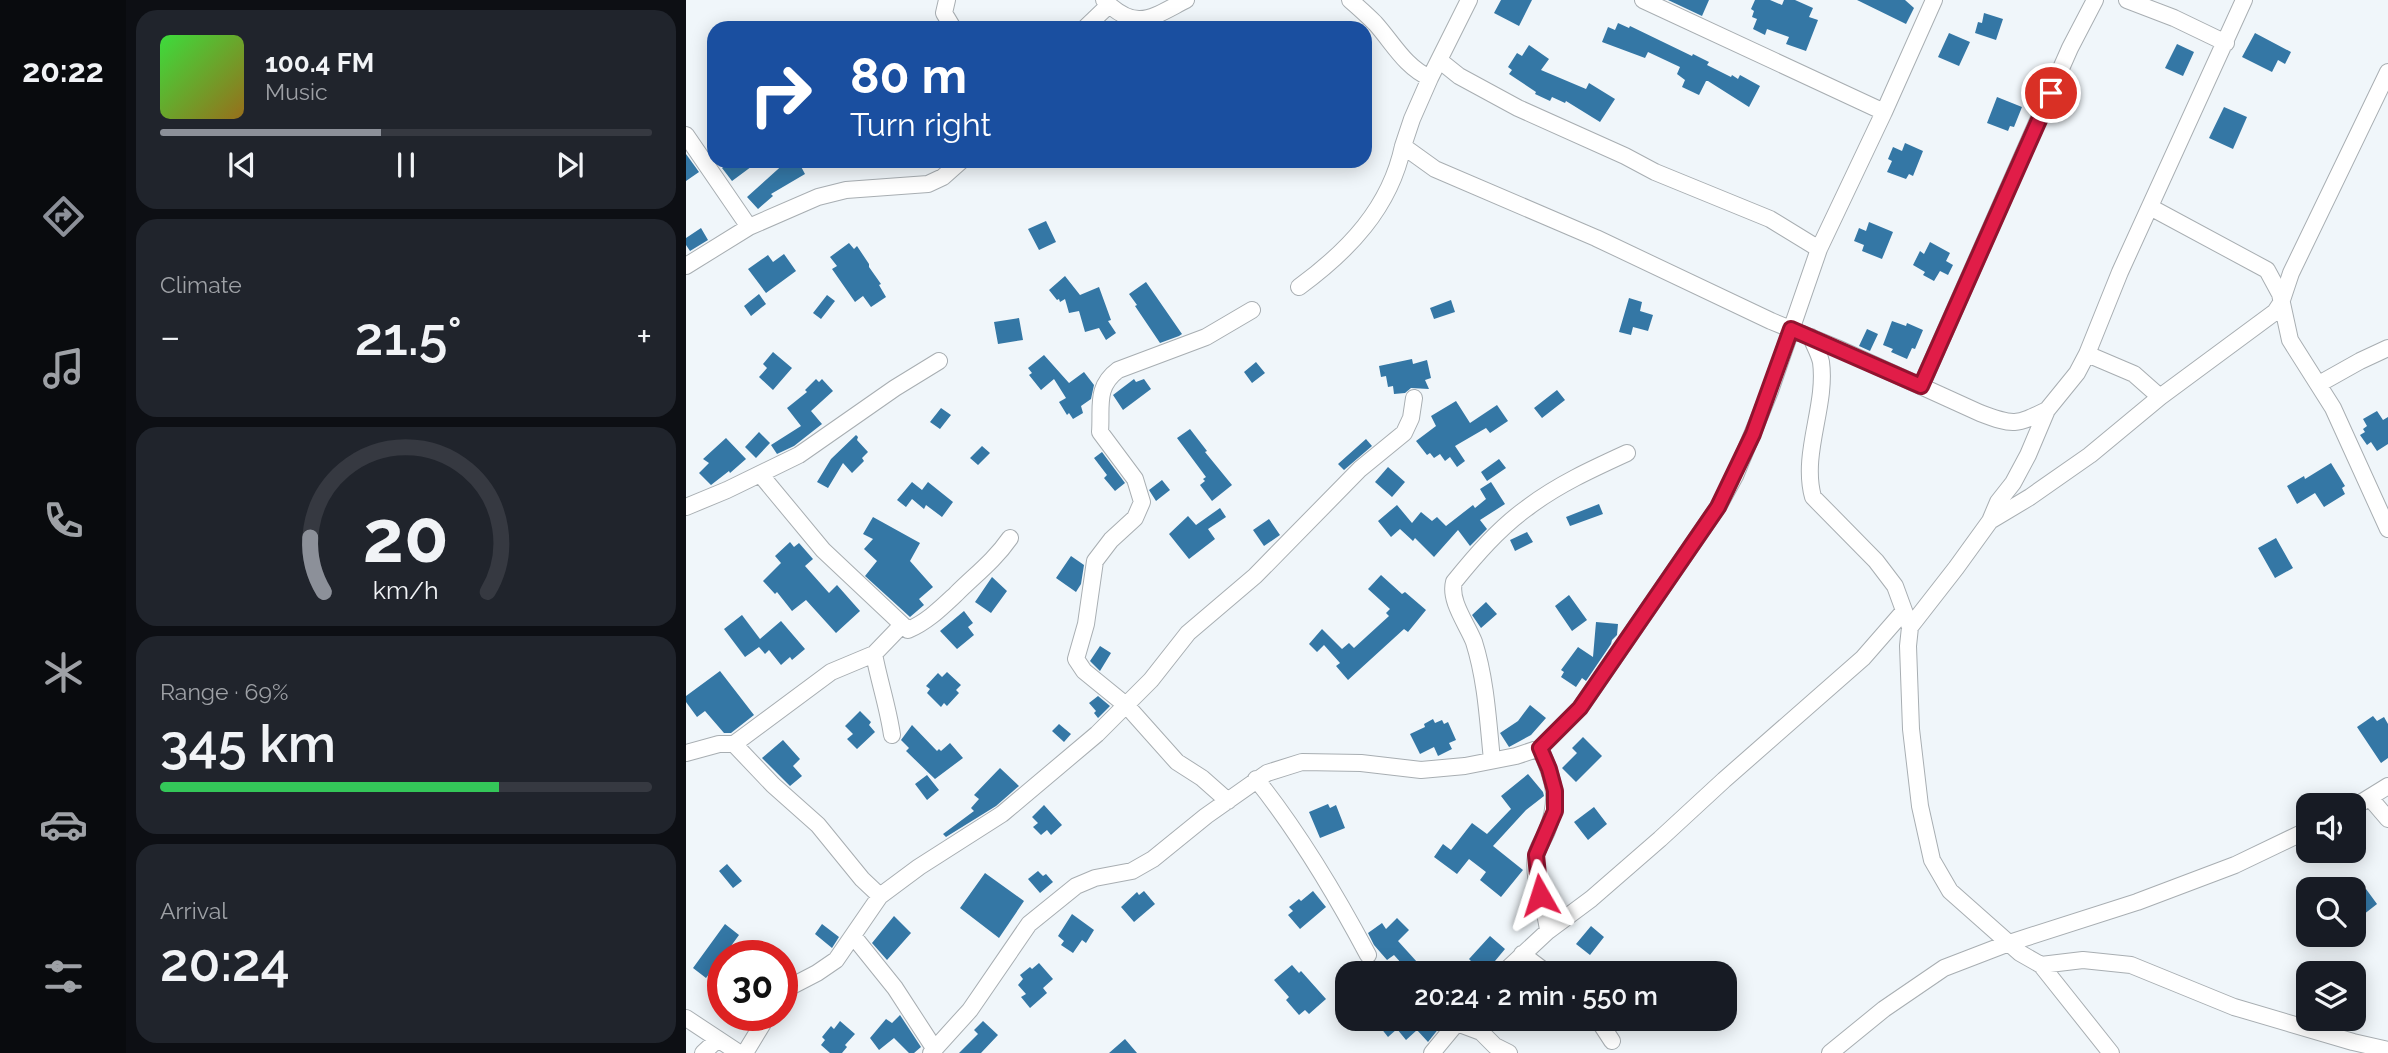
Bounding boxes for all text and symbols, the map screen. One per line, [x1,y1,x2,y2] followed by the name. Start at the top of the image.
[850,47,967,104] text: 80 m
[265,48,374,78] text: 100.4 FM
[735,49,826,140] icon: right
[22,52,104,89] text: 20:22
[2021,63,2081,123] pin
[2032,74,2070,112] icon: arrive
[265,78,328,105] text: Music
[850,106,991,143] text: Turn right
[223,146,261,184] icon: previous
[387,146,425,184] icon: pause
[551,146,589,184] icon: next
[39,192,88,241] icon: directions
[160,271,242,298] text: Climate
[355,306,462,367] text: 21.5°
[160,314,180,359] text: −
[636,314,652,359] text: +
[39,344,88,393] icon: music
[363,495,449,580] text: 20
[39,496,88,545] icon: phone
[373,575,439,605] text: km/h
[39,648,88,697] icon: climate
[160,678,288,705] text: Range · 69%
[160,713,336,774] text: 345 km
[2296,793,2366,1031] map controls
[2296,793,2366,863] button: sound
[39,800,88,849] icon: car
[1503,858,1577,932] position arrow
[2296,877,2366,947] button: search
[160,897,227,924] text: Arrival
[160,932,290,993] text: 20:24
[707,940,798,1031] speed limit sign: 30
[39,952,88,1001] icon: filters
[2296,961,2366,1031] button: layers
[1414,981,1658,1011] text: 20:24 · 2 min · 550 m

